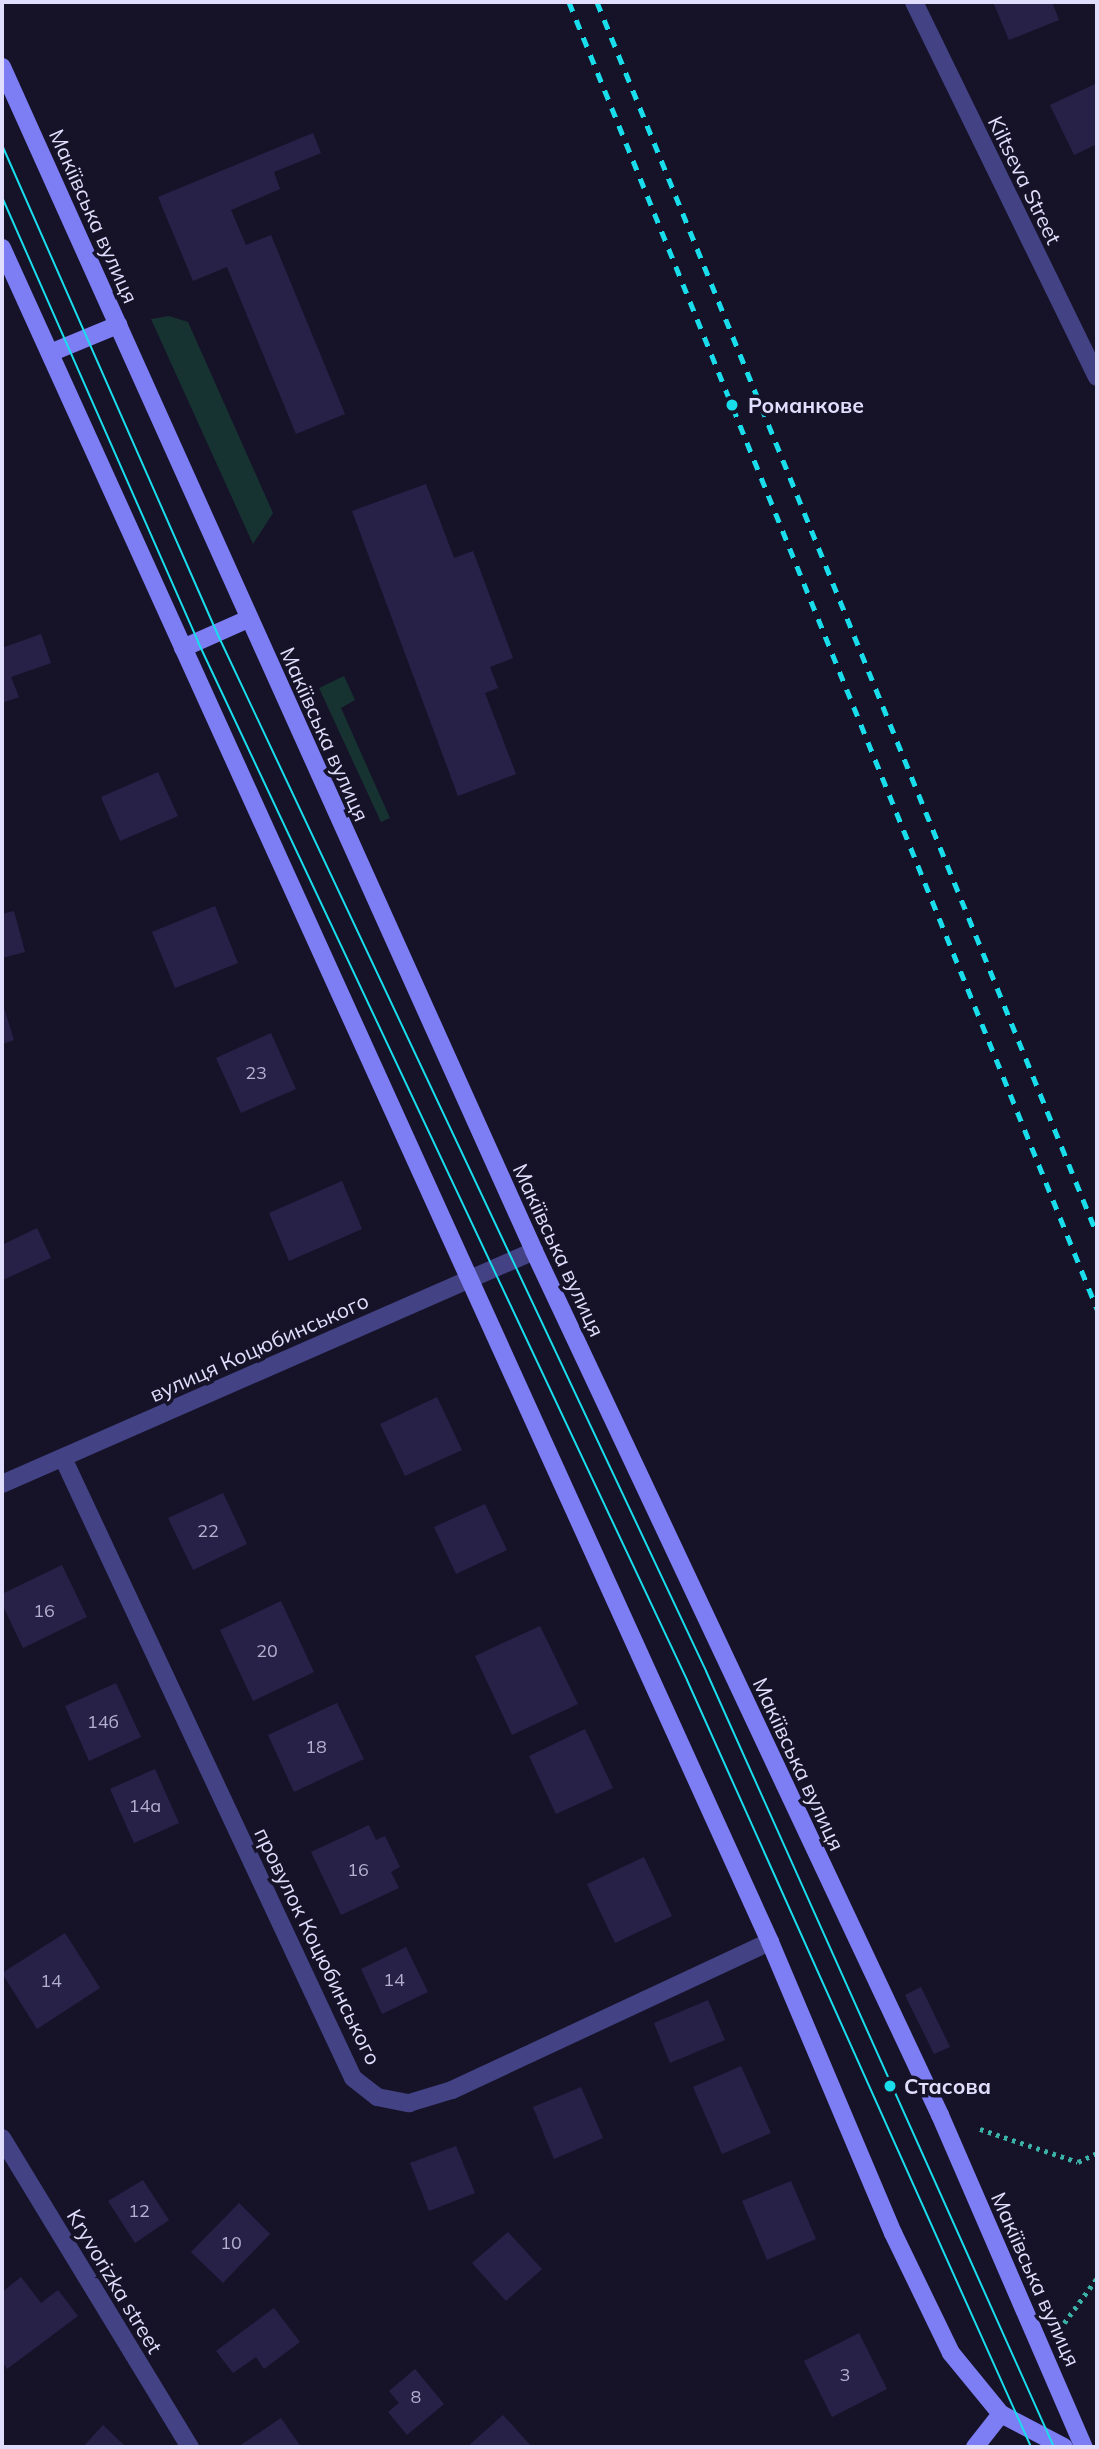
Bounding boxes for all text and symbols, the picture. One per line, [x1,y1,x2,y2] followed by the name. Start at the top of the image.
[983,112,1067,248] street label: Kiltseva Street
[44,125,144,307] street label: Макіївська вулиця
[748,392,864,418] place label: Романкове
[722,395,742,415] marker: Романкове
[275,643,375,825] street label: Макіївська вулиця
[245,1062,267,1084] house number: 23
[508,1160,610,1340] street label: Макіївська вулиця
[146,1287,372,1407] street label: вулиця Коцюбинського
[197,1520,219,1542] house number: 22
[33,1600,55,1622] house number: 16
[256,1640,278,1662] house number: 20
[748,1674,850,1854] street label: Макіївська вулиця
[87,1711,119,1733] house number: 14б
[305,1736,327,1758] house number: 18
[129,1795,161,1817] house number: 14а
[249,1823,387,2069] street label: провулок Коцюбинського
[347,1859,369,1881] house number: 16
[383,1969,405,1991] house number: 14
[40,1970,62,1992] house number: 14
[904,2073,991,2099] place label: Стасова
[882,2078,898,2094] marker: Стасова
[986,2188,1086,2370] street label: Макіївська вулиця
[128,2200,150,2222] house number: 12
[62,2204,168,2358] street label: Kryvorizka street
[220,2232,242,2254] house number: 10
[840,2364,850,2386] house number: 3
[411,2386,421,2408] house number: 8

